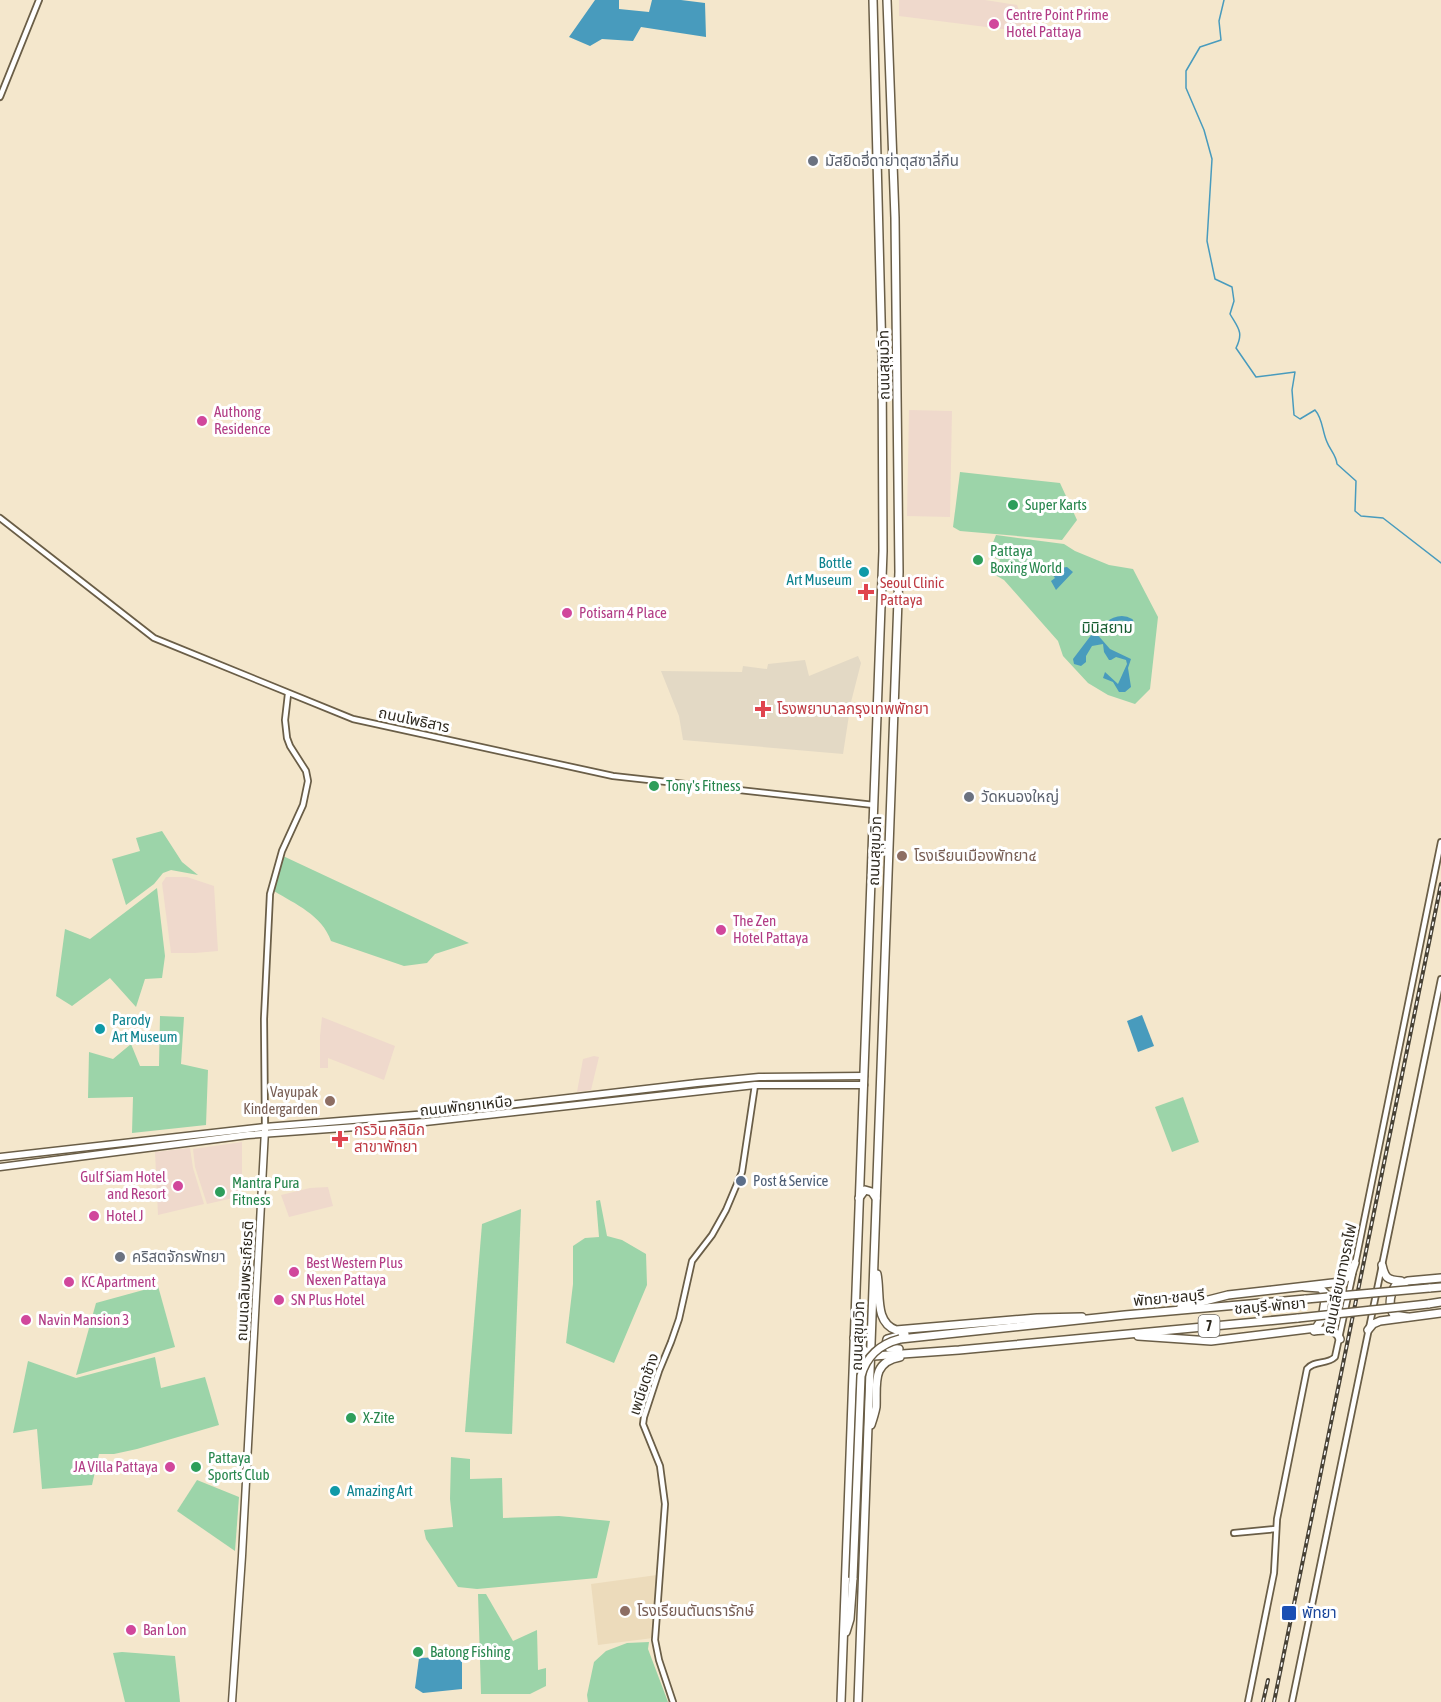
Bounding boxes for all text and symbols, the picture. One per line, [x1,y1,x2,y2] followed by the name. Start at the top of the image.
[1006,6,1109,40] place label: Centre Point Prime Hotel Pattaya
[987,17,1001,31] marker: Centre Point Prime Hotel Pattaya
[825,150,959,170] place label: มัสยิดฮี่ดาย่าตุสซาลี่กีน
[806,154,820,168] marker: มัสยิดฮี่ดาย่าตุสซาลี่กีน
[874,330,894,400] street label: ถนนสุขุมวิท
[214,403,271,437] place label: Authong Residence
[195,414,209,428] marker: Authong Residence
[1025,496,1087,513] place label: Super Karts
[1006,498,1020,512] marker: Super Karts
[990,542,1062,576] place label: Pattaya Boxing World
[971,553,985,567] marker: Pattaya Boxing World
[787,554,852,588] place label: Bottle Art Museum
[857,565,871,579] marker: Bottle Art Museum
[880,574,944,608] place label: Seoul Clinic Pattaya
[857,583,875,601] marker: Seoul Clinic Pattaya
[579,604,667,621] place label: Potisarn 4 Place
[560,606,574,620] marker: Potisarn 4 Place
[1081,619,1133,636] park label: มินิสยาม
[754,700,772,718] marker: โรงพยาบาลกรุงเทพพัทยา
[777,700,929,718] place label: โรงพยาบาลกรุงเทพพัทยา
[377,704,451,735] street label: ถนนโพธิสาร
[666,777,741,794] place label: Tony's Fitness
[647,779,661,793] marker: Tony's Fitness
[981,788,1059,805] place label: วัดหนองใหญ่
[962,790,976,804] marker: วัดหนองใหญ่
[865,816,885,886] street label: ถนนสุขุมวิท
[914,847,1037,864] place label: โรงเรียนเมืองพัทยา๔
[895,849,909,863] marker: โรงเรียนเมืองพัทยา๔
[733,912,808,946] place label: The Zen Hotel Pattaya
[714,923,728,937] marker: The Zen Hotel Pattaya
[112,1011,177,1045] place label: Parody Art Museum
[93,1022,107,1036] marker: Parody Art Museum
[243,1083,318,1117] place label: Vayupak Kindergarden
[419,1092,513,1119] street label: ถนนพัทยาเหนือ
[323,1094,337,1108] marker: Vayupak Kindergarden
[354,1121,425,1155] place label: กรวิน คลินิก สาขาพัทยา
[331,1130,349,1148] marker: กรวิน คลินิก สาขาพัทยา
[80,1168,166,1202] place label: Gulf Siam Hotel and Resort
[753,1172,828,1189] place label: Post & Service
[232,1174,299,1208] place label: Mantra Pura Fitness
[734,1174,748,1188] marker: Post & Service
[171,1179,185,1193] marker: Gulf Siam Hotel and Resort
[213,1185,227,1199] marker: Mantra Pura Fitness
[106,1207,144,1224] place label: Hotel J
[87,1209,101,1223] marker: Hotel J
[233,1220,256,1342] street label: ถนนเฉลิมพระเกียรติ
[1320,1222,1360,1336] street label: ถนนเลียบทางรถไฟ
[132,1248,226,1265] place label: คริสตจักรพัทยา
[113,1250,127,1264] marker: คริสตจักรพัทยา
[306,1254,403,1288] place label: Best Western Plus Nexen Pattaya
[287,1265,301,1279] marker: Best Western Plus Nexen Pattaya
[81,1273,156,1290] place label: KC Apartment
[62,1275,76,1289] marker: KC Apartment
[1133,1286,1205,1310] street label: พัทยา-ชลบุรี
[291,1291,365,1308] place label: SN Plus Hotel
[272,1293,286,1307] marker: SN Plus Hotel
[1234,1294,1306,1318] street label: ชลบุรี-พัทยา
[848,1301,868,1371] street label: ถนนสุขุมวิท
[38,1311,129,1328] place label: Navin Mansion 3
[19,1313,33,1327] marker: Navin Mansion 3
[1198,1315,1220,1337] road number: 7
[626,1351,662,1417] street label: เพนียดช้าง
[363,1409,395,1426] place label: X-Zite
[344,1411,358,1425] marker: X-Zite
[208,1449,270,1483] place label: Pattaya Sports Club
[73,1458,158,1475] place label: JA Villa Pattaya
[163,1460,177,1474] marker: JA Villa Pattaya
[189,1460,203,1474] marker: Pattaya Sports Club
[347,1482,413,1499] place label: Amazing Art
[328,1484,342,1498] marker: Amazing Art
[637,1602,755,1619] place label: โรงเรียนตันตรารักษ์
[618,1604,632,1618] marker: โรงเรียนตันตรารักษ์
[1280,1604,1298,1622] marker: พัทยา
[1302,1604,1337,1621] place label: พัทยา
[143,1621,187,1638] place label: Ban Lon
[124,1623,138,1637] marker: Ban Lon
[430,1643,511,1660] place label: Batong Fishing
[411,1645,425,1659] marker: Batong Fishing

